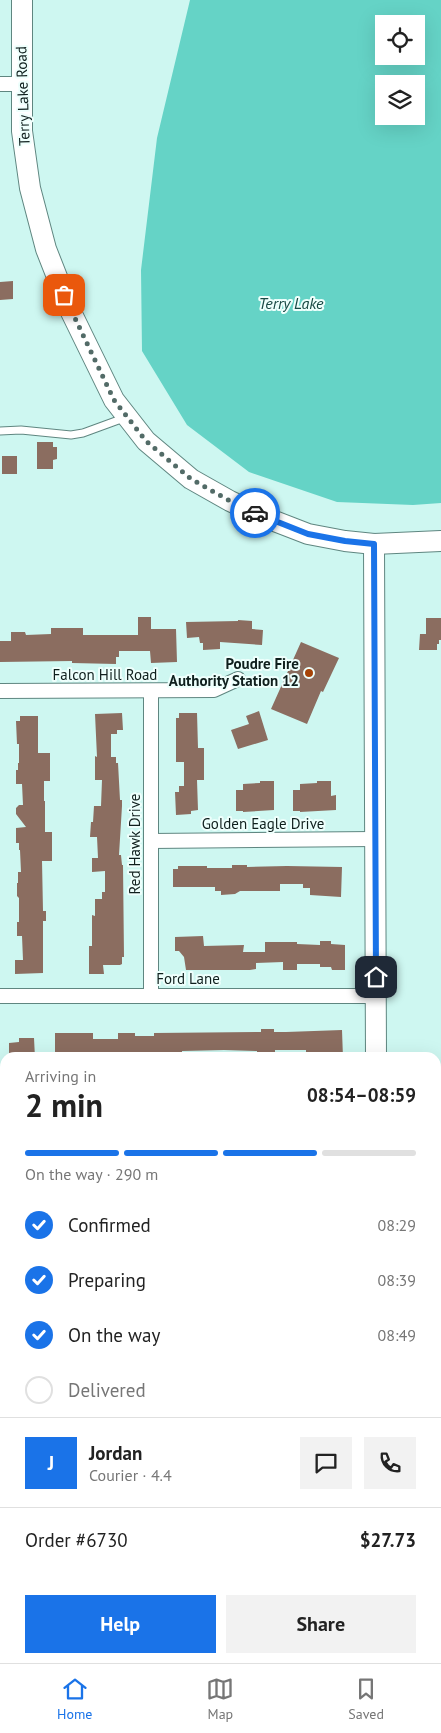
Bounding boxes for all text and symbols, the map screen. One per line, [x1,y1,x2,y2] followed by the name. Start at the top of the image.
[375,15,425,125] map controls
[375,15,425,65] button: locate
[11,46,34,146] street label: Terry Lake Road
[375,75,425,125] button: layers
[43,274,85,316] pin
[50,281,78,309] icon: bag
[259,293,324,313] water label: Terry Lake
[230,488,280,538] courier
[241,499,269,527] icon: car
[169,654,299,690] place label: Poudre Fire Authority Station 12
[53,665,157,684] street label: Falcon Hill Road
[303,667,315,679] marker: Poudre Fire Authority Station 12
[125,794,144,894] street label: Red Hawk Drive
[202,814,324,833] street label: Golden Eagle Drive
[355,956,397,998] pin
[362,963,390,991] icon: home
[156,969,220,988] street label: Ford Lane
[25,1066,96,1086] text: Arriving in
[307,1083,416,1107] text: 08:54–08:59
[25,1084,103,1126] text: 2 min
[25,1164,158,1184] text: On the way · 290 m
[25,1211,53,1239] icon: check
[68,1213,151,1237] text: Confirmed
[378,1215,416,1235] text: 08:29
[25,1266,53,1294] icon: check
[68,1268,146,1292] text: Preparing
[378,1270,416,1290] text: 08:39
[25,1321,53,1349] icon: check
[68,1323,160,1347] text: On the way
[378,1325,416,1345] text: 08:49
[68,1378,146,1402] text: Delivered
[300,1437,352,1489] button: chat
[364,1437,416,1489] button: phone
[89,1441,142,1465] text: Jordan
[48,1451,54,1475] text: J
[89,1465,172,1485] text: Courier · 4.4
[25,1528,128,1552] text: Order #6730
[360,1528,416,1552] text: $27.73
[25,1595,216,1653] button: Help
[226,1595,416,1653] button: Share
[57,1675,92,1723] tab: Home
[206,1675,234,1723] tab: Map
[348,1675,384,1723] tab: Saved

